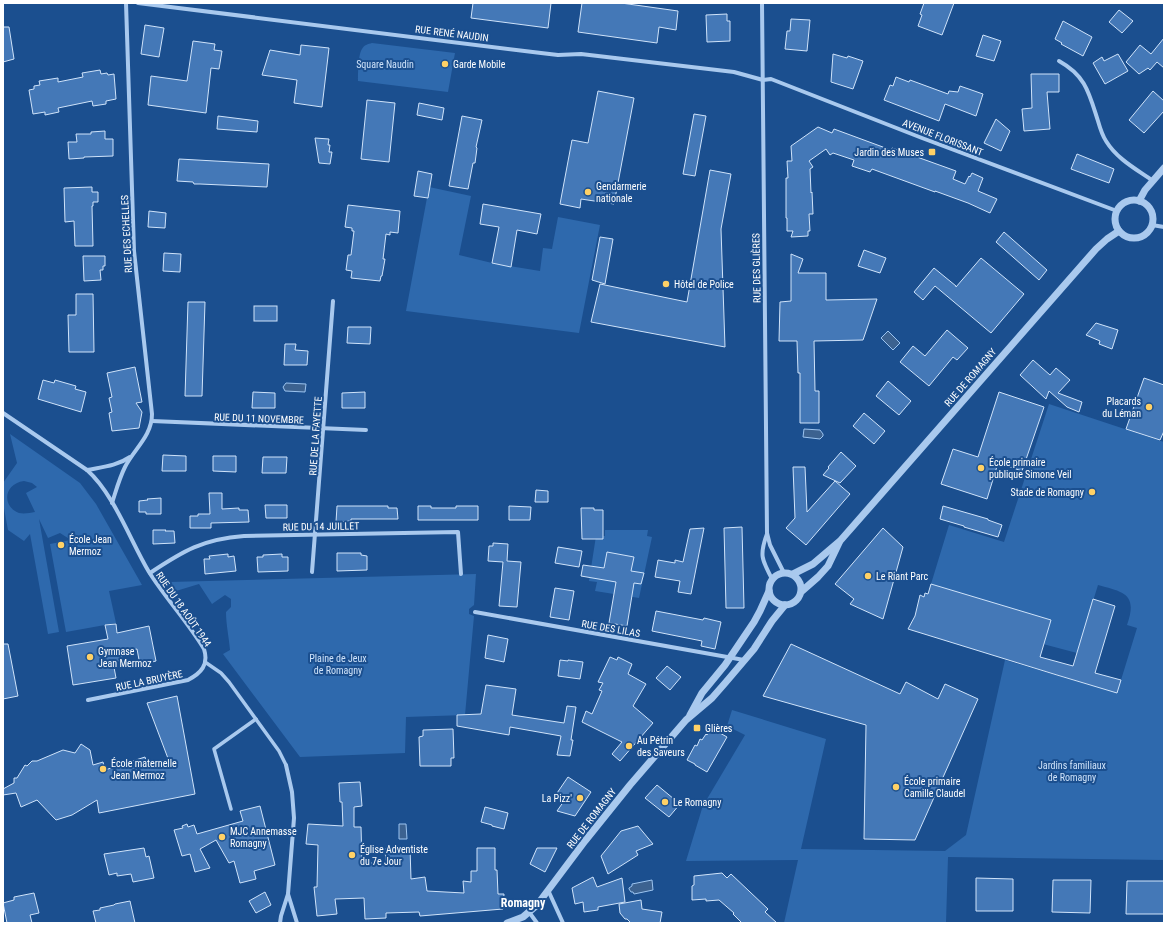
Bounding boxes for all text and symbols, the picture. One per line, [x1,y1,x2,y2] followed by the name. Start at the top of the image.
[415,23,489,43] street label: RUE RENÉ NAUDIN
[356,59,414,70] park label: Square Naudin
[440,59,450,69] marker: Garde Mobile
[453,59,506,70] place label: Garde Mobile
[901,117,985,158] street label: AVENUE FLORISSANT
[854,147,924,158] place label: Jardin des Muses
[927,147,937,157] marker: Jardin des Muses
[596,181,647,204] place label: Gendarmerie nationale
[583,187,593,197] marker: Gendarmerie nationale
[119,195,134,273] street label: RUE DES ECHELLES
[749,233,763,303] street label: RUE DES GLIÈRES
[661,279,671,289] marker: Hôtel de Police
[674,279,734,290] place label: Hôtel de Police
[942,346,999,409] street label: RUE DE ROMAGNY
[307,396,324,476] street label: RUE DE LA FAYETTE
[1102,396,1141,419] place label: Placards du Léman
[1144,402,1154,412] marker: Placards du Léman
[214,411,304,426] street label: RUE DU 11 NOVEMBRE
[989,456,1072,480] place label: École primaire publique Simone Veil
[976,463,986,473] marker: École primaire publique Simone Veil
[1011,487,1084,498] place label: Stade de Romagny
[1087,487,1097,497] marker: Stade de Romagny
[283,520,359,533] street label: RUE DU 14 JUILLET
[69,533,112,557] place label: École Jean Mermoz
[56,540,66,550] marker: École Jean Mermoz
[154,569,214,649] street label: RUE DU 18 AOÛT 1944
[863,571,873,581] marker: Le Riant Parc
[876,571,928,582] place label: Le Riant Parc
[581,618,641,639] street label: RUE DES LILAS
[98,646,152,669] place label: Gymnase Jean Mermoz
[85,652,95,662] marker: Gymnase Jean Mermoz
[309,653,367,676] park label: Plaine de Jeux de Romagny
[115,667,184,693] street label: RUE LA BRUYÈRE
[692,723,702,733] marker: Glières
[705,723,733,734] place label: Glières
[637,735,685,758] place label: Au Pétrin des Saveurs
[624,741,634,751] marker: Au Pétrin des Saveurs
[111,757,177,781] place label: École maternelle Jean Mermoz
[1038,760,1107,783] park label: Jardins familiaux de Romagny
[98,764,108,774] marker: École maternelle Jean Mermoz
[904,775,965,799] place label: École primaire Camille Claudel
[891,782,901,792] marker: École primaire Camille Claudel
[565,786,619,850] street label: RUE DE ROMAGNY
[542,793,572,804] place label: La Pizz'
[575,793,585,803] marker: La Pizz'
[660,797,670,807] marker: Le Romagny
[673,797,721,808] place label: Le Romagny
[230,826,297,849] place label: MJC Annemasse Romagny
[217,832,227,842] marker: MJC Annemasse Romagny
[360,843,428,867] place label: Église Adventiste du 7e Jour
[347,850,357,860] marker: Église Adventiste du 7e Jour
[501,896,546,910] district label: Romagny

